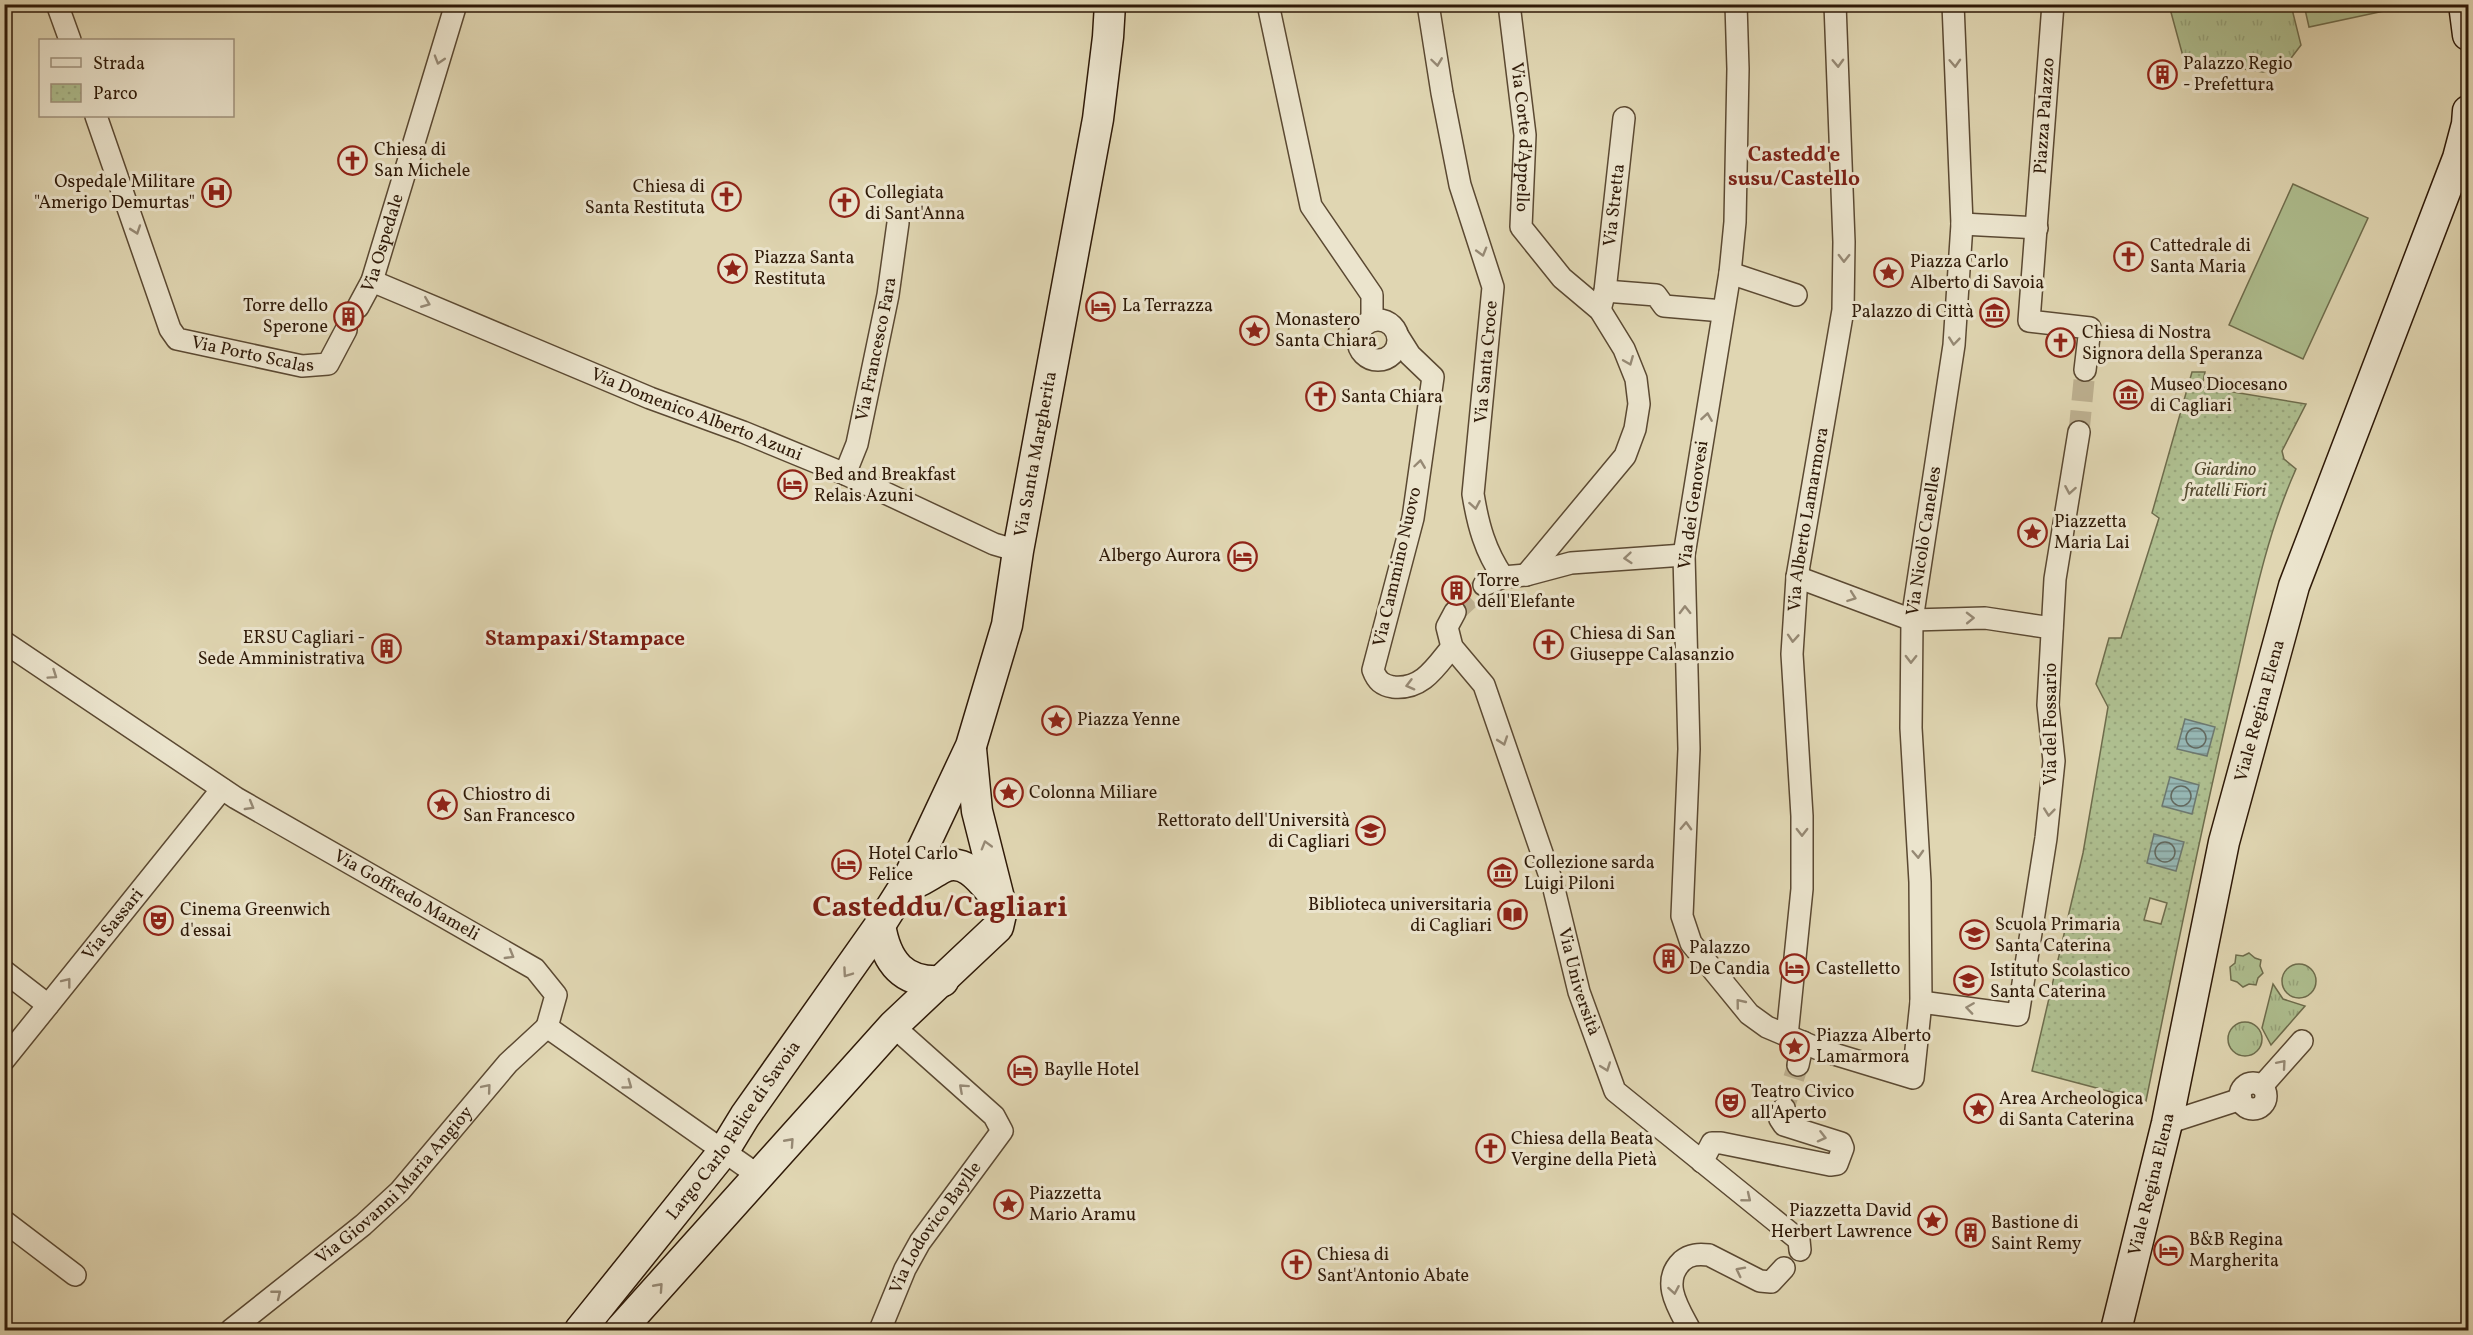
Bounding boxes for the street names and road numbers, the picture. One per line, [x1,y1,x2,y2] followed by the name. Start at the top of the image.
[2028,57,2062,175] street label: Piazza Palazzo
[1504,61,1537,213] street label: Via Corte d'Appello
[1597,162,1631,248] street label: Via Stretta
[355,191,410,297] street label: Via Ospedale
[850,276,903,424] street label: Via Francesco Fara
[1469,299,1505,425] street label: Via Santa Croce
[189,330,315,379] street label: Via Porto Scalas
[587,362,806,468] street label: Via Domenico Alberto Azuni
[1008,369,1064,539] street label: Via Santa Margherita
[1782,425,1835,612] street label: Via Alberto Lamarmora
[1673,439,1715,571] street label: Via dei Genovesi
[1900,464,1948,618] street label: Via Nicolò Canelles
[1367,485,1429,649] street label: Via Cammino Nuovo
[2229,637,2291,785] street label: Viale Regina Elena
[2039,663,2064,785] street label: Via del Fossario
[329,844,484,947] street label: Via Goffredo Mameli
[76,883,150,966] street label: Via Sassari
[1551,925,1606,1039] street label: Via Università
[661,1036,807,1225] street label: Largo Carlo Felice di Savoia
[310,1101,479,1270] street label: Via Giovanni Maria Angioy
[2122,1111,2181,1258] street label: Viale Regina Elena
[884,1157,988,1298] street label: Via Lodovico Baylle

